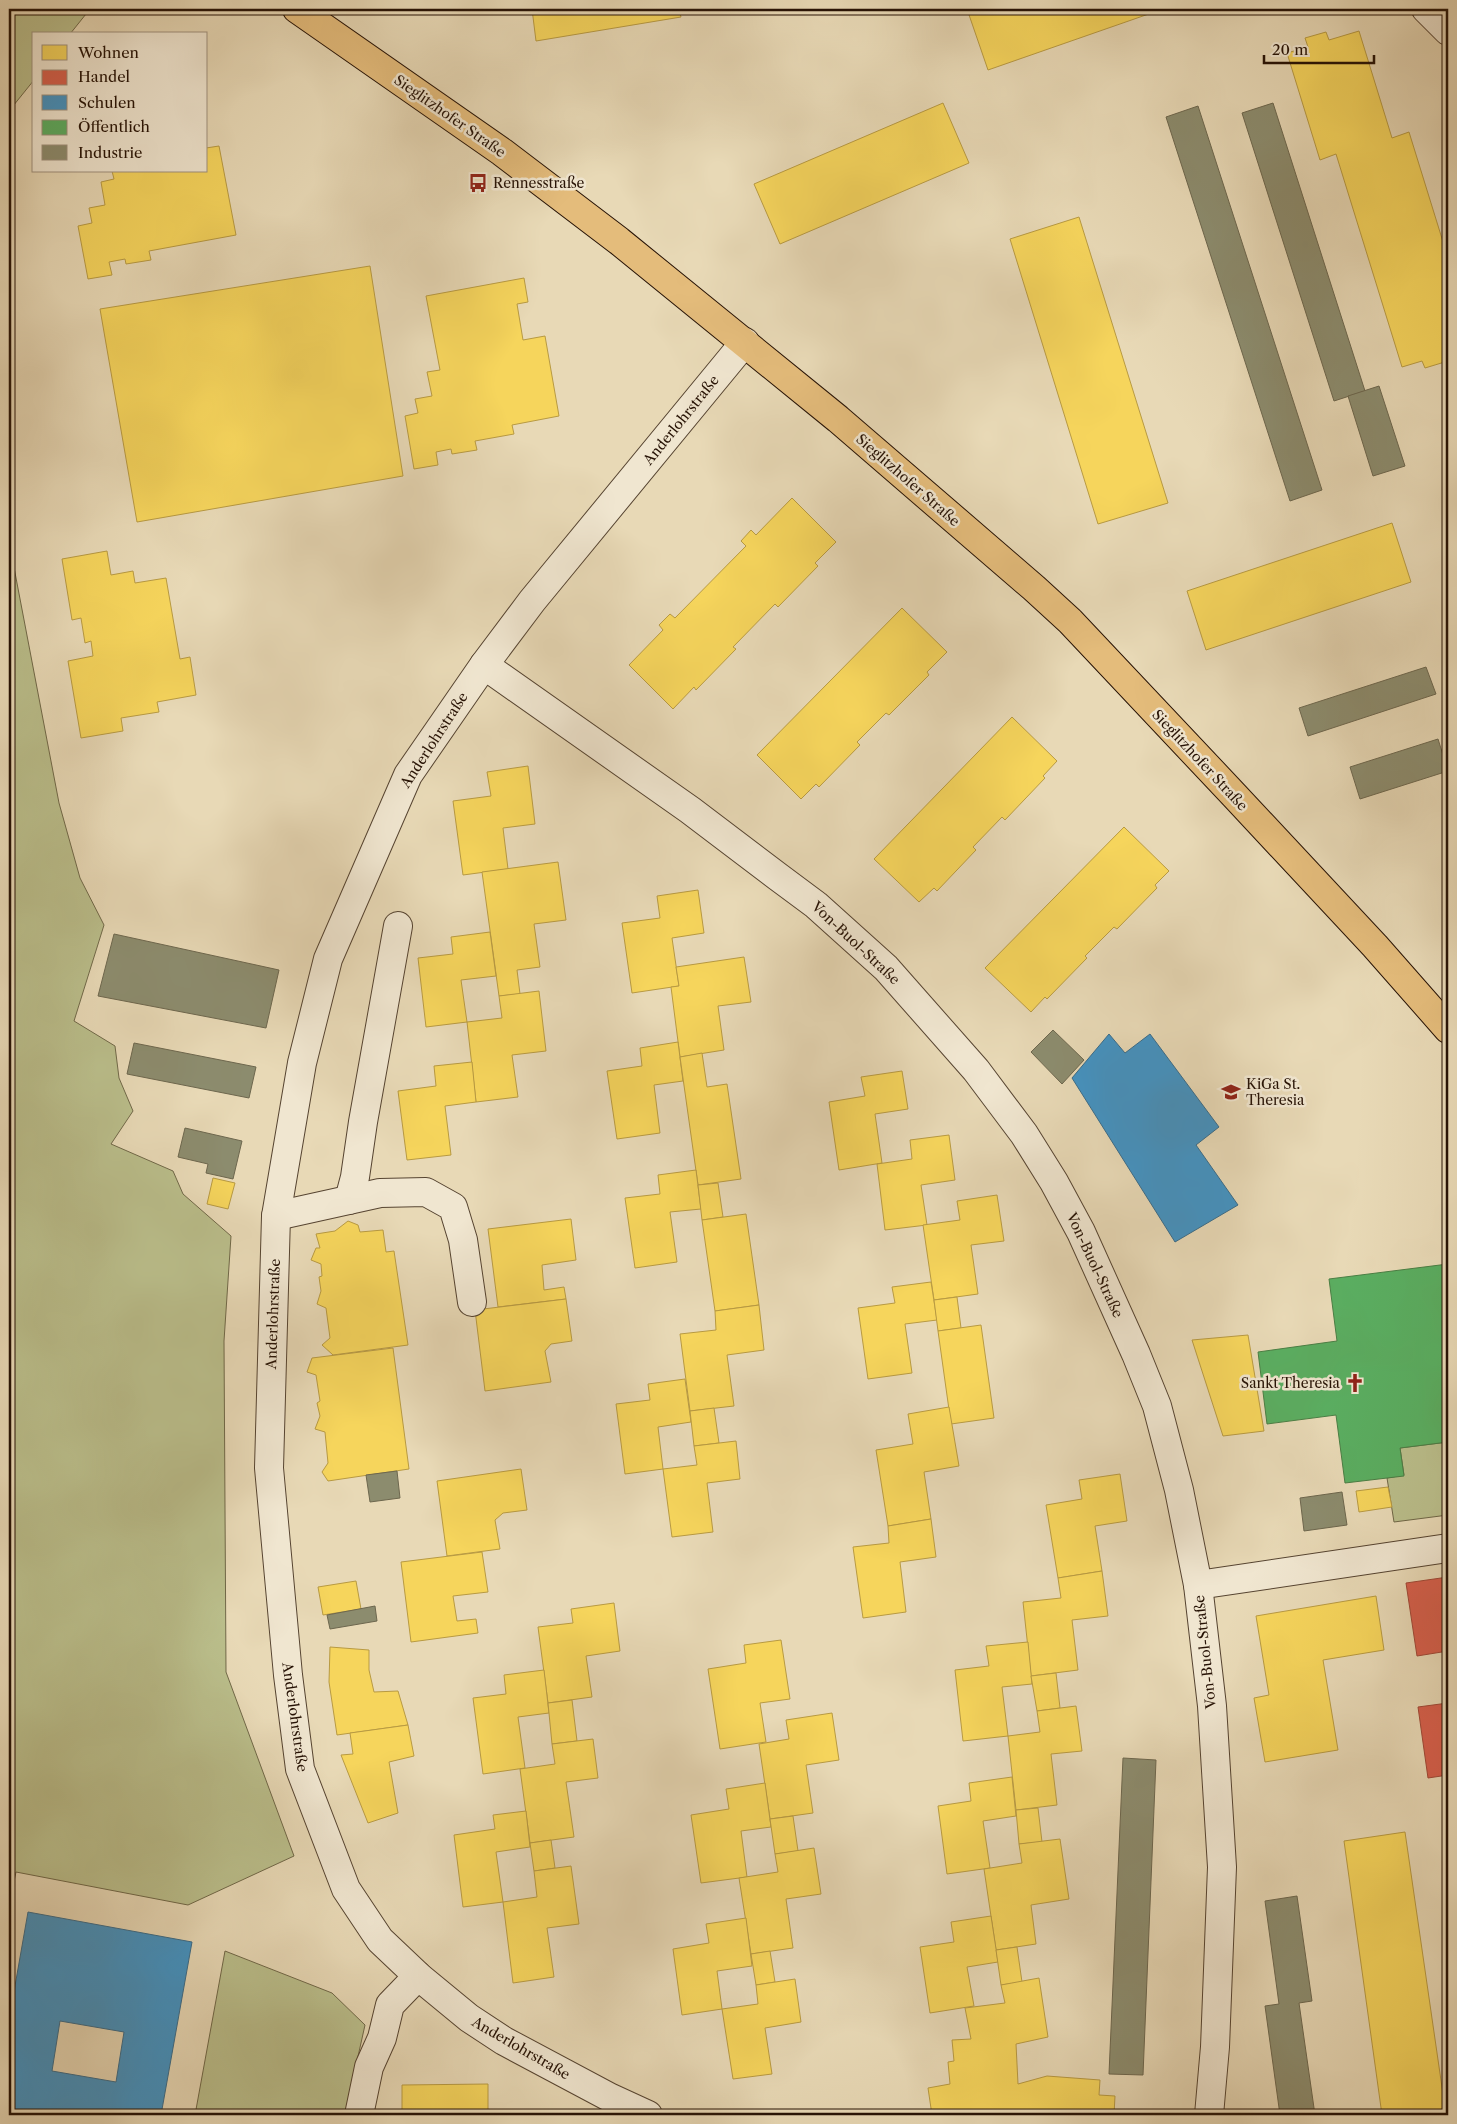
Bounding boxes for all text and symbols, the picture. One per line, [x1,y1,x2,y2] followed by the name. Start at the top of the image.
[32,32,208,172] legend
[1264,32,1374,64] scale bar
[1272,40,1308,59] text: 20 m
[77,43,140,62] text: Wohnen
[78,67,131,86] text: Handel
[391,71,509,161] street label: Sieglitzhofer Straße
[78,93,136,112] text: Schulen
[78,117,151,136] text: Öffentlich
[78,143,142,162] text: Industrie
[467,172,489,194] bus stop icon: Rennesstraße
[493,174,584,192] place label: Rennesstraße
[639,371,723,469] street label: Anderlohrstraße
[852,430,964,530] street label: Sieglitzhofer Straße
[396,689,472,792] street label: Anderlohrstraße
[1148,706,1252,814] street label: Sieglitzhofer Straße
[807,897,904,989] street label: Von-Buol-Straße
[1246,1075,1305,1109] place label: KiGa St. Theresia
[1220,1081,1242,1103] school or university icon: KiGa St. Theresia
[1062,1209,1127,1321] street label: Von-Buol-Straße
[262,1258,284,1371] street label: Anderlohrstraße
[1344,1372,1366,1394] church icon: Sankt Theresia
[1241,1374,1341,1392] place label: Sankt Theresia
[1190,1594,1220,1711] street label: Von-Buol-Straße
[278,1660,312,1773] street label: Anderlohrstraße
[468,2012,574,2084] street label: Anderlohrstraße

